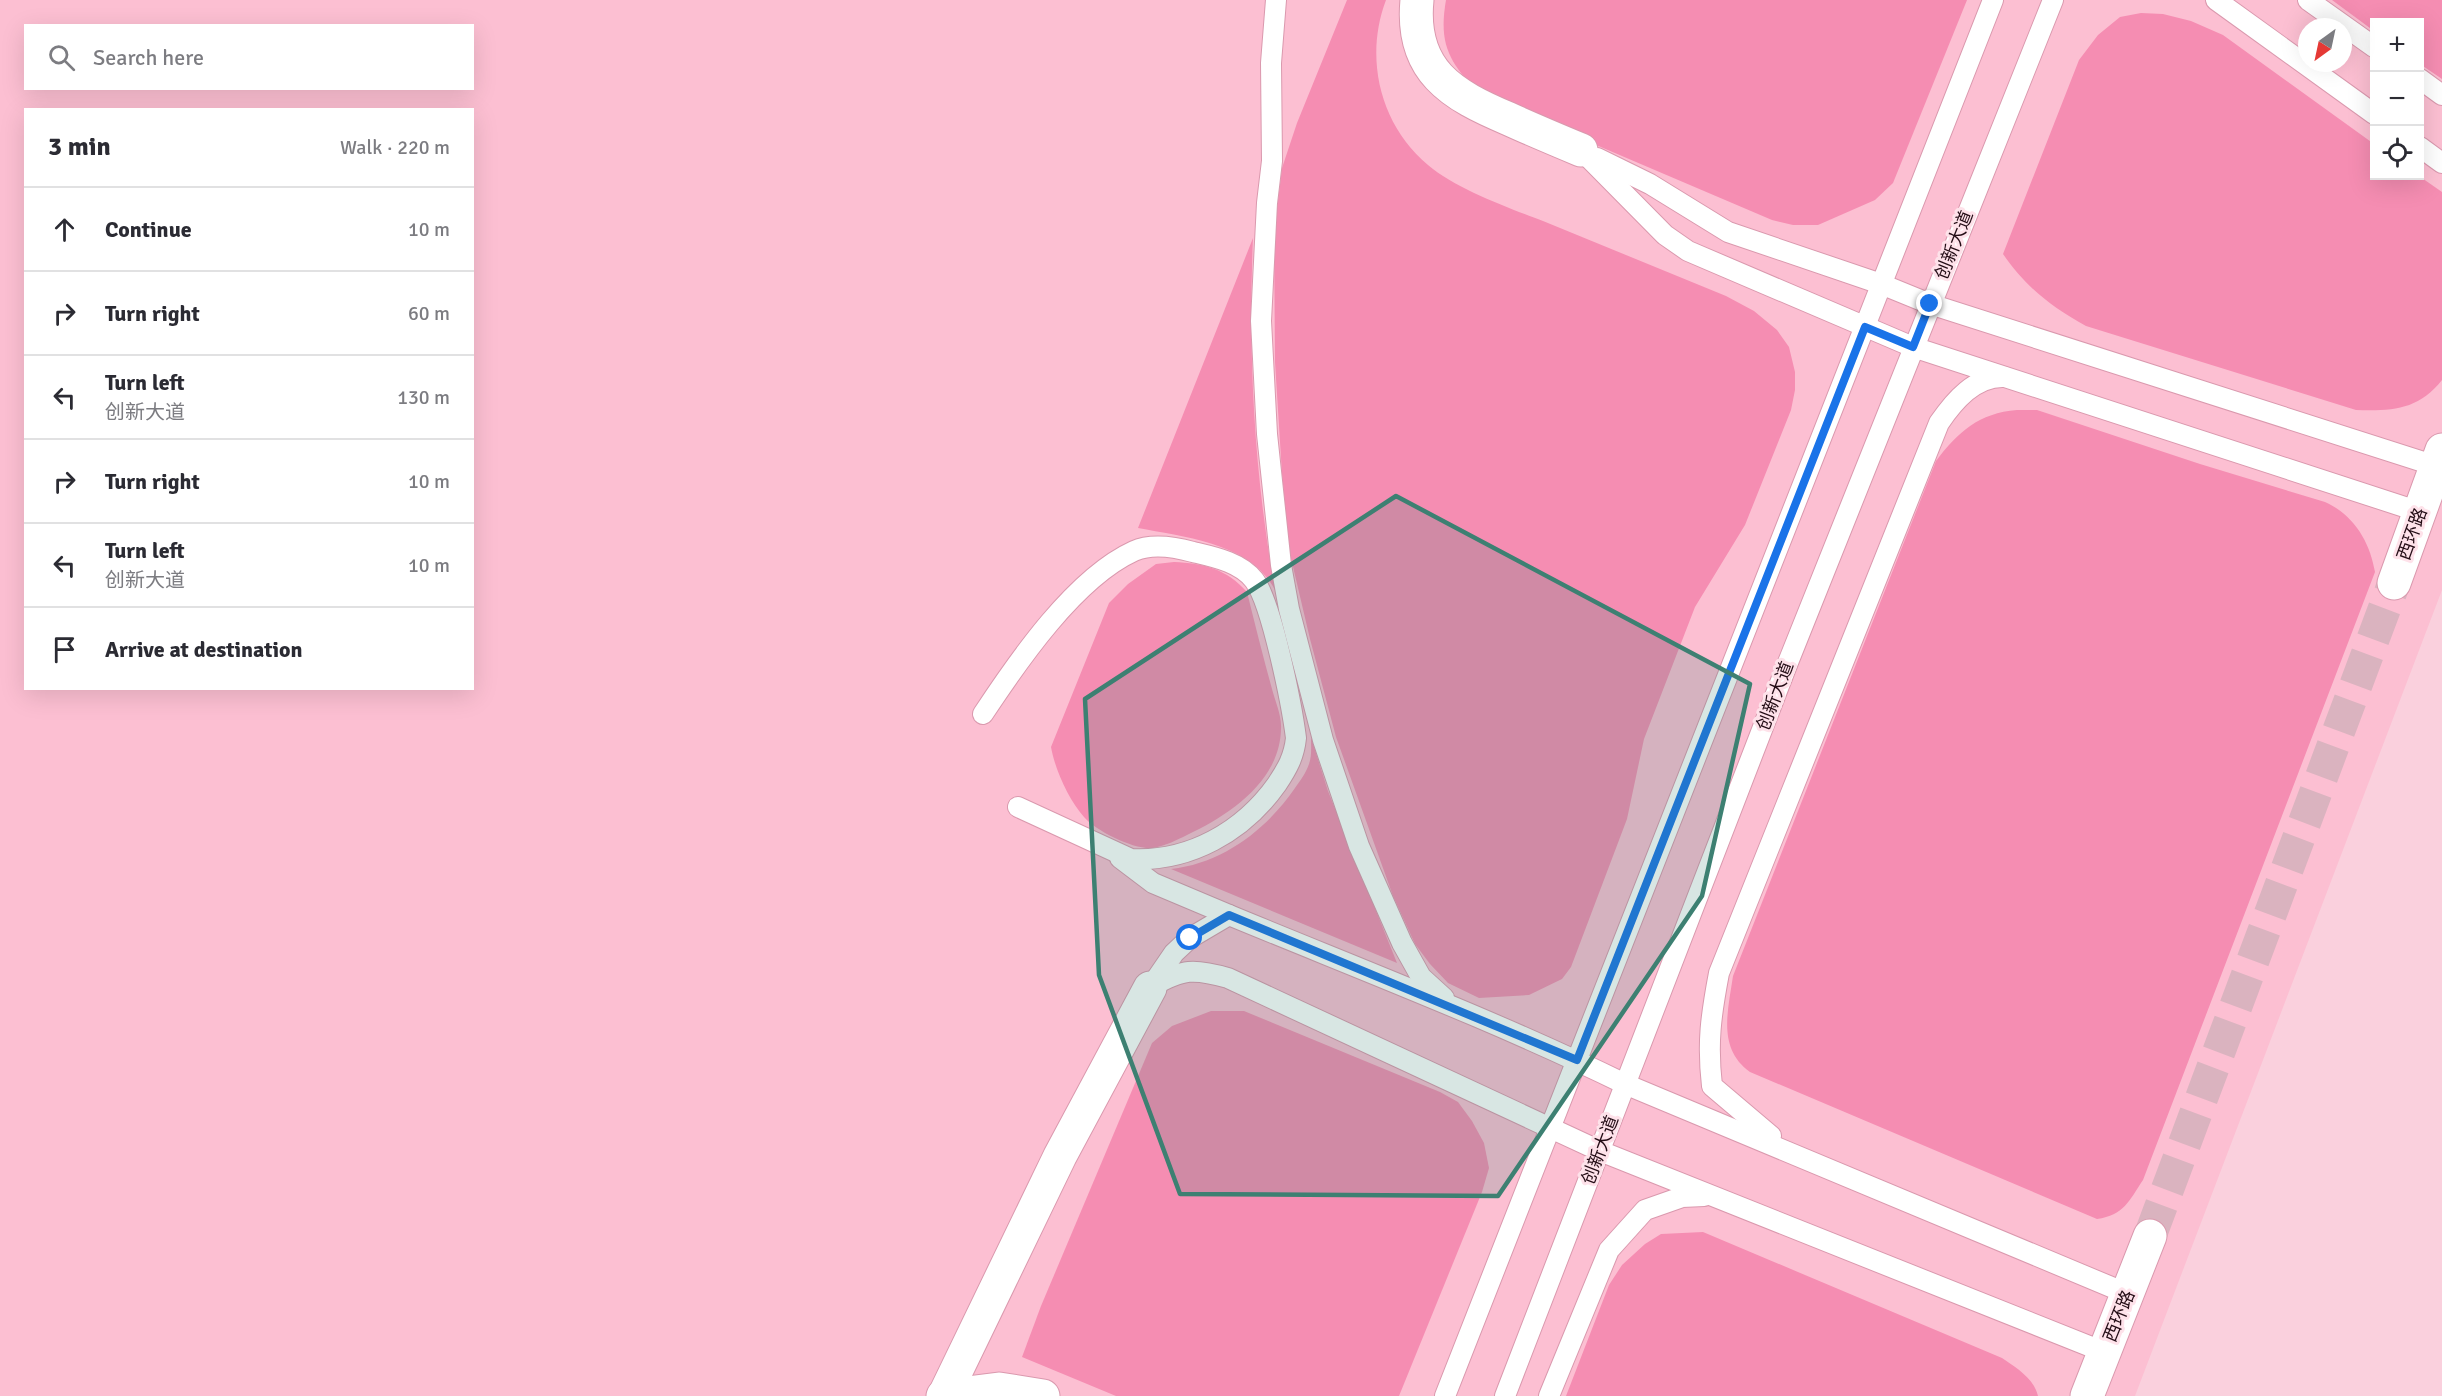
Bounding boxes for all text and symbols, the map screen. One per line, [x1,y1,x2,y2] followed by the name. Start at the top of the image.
[2298,18,2352,72] north arrow
[2370,18,2424,180] map controls
[2370,18,2424,72] button: +
[24,24,474,90] search box
[45,41,78,74] icon: search
[93,44,204,71] text: Search here
[2370,72,2424,126] button: −
[2370,126,2424,180] button: locate
[48,131,111,163] text: 3 min
[340,135,450,160] text: Walk · 220 m
[1930,208,1978,282] street label: 创新大道
[48,213,81,246] icon: ahead
[105,216,192,243] text: Continue
[408,217,450,242] text: 10 m
[1916,290,1942,316] route end
[48,297,81,330] icon: right
[105,300,200,327] text: Turn right
[408,301,450,326] text: 60 m
[105,369,185,396] text: Turn left
[48,381,81,414] icon: left
[397,385,450,410] text: 130 m
[105,400,185,425] text: 创新大道
[48,465,81,498] icon: right
[105,468,200,495] text: Turn right
[408,469,450,494] text: 10 m
[2392,505,2432,563] street label: 西环路
[105,537,185,564] text: Turn left
[48,549,81,582] icon: left
[408,553,450,578] text: 10 m
[105,568,185,593] text: 创新大道
[48,633,81,666] icon: arrive
[105,636,302,663] text: Arrive at destination
[1752,658,1798,734] street label: 创新大道
[1176,924,1202,950] route start
[1577,1112,1623,1188] street label: 创新大道
[2099,1287,2139,1345] street label: 西环路

